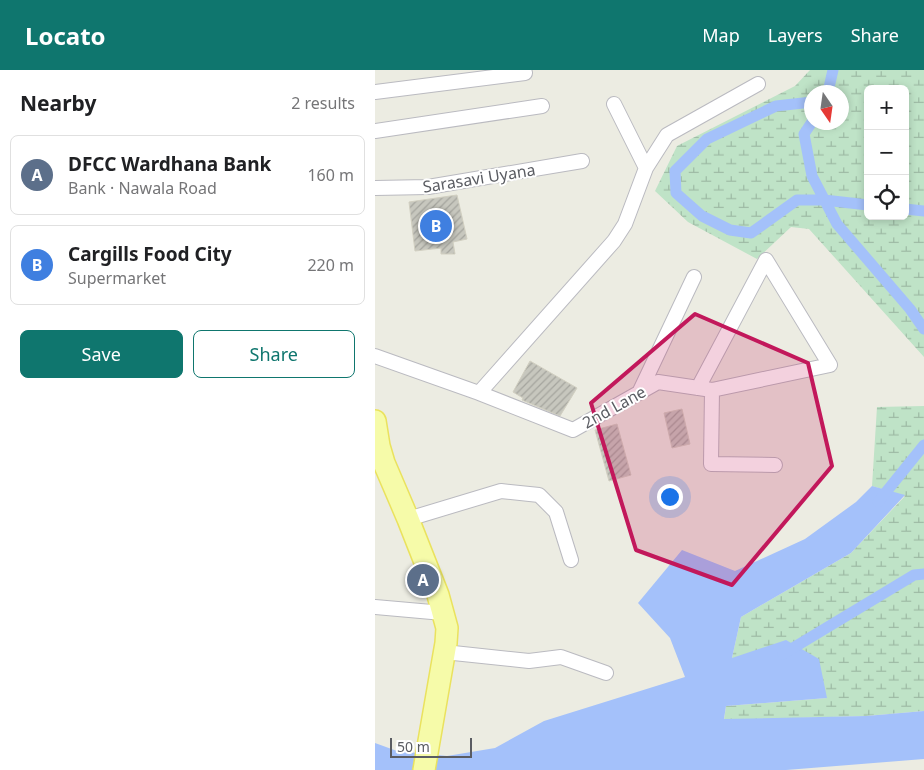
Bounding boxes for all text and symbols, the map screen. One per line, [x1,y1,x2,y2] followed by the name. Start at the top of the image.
[25,19,106,52] text: Locato
[702,23,740,47] text: Map
[768,23,823,47] text: Layers
[851,23,899,47] text: Share
[804,85,849,130] north arrow
[864,85,909,220] map controls
[864,85,909,130] button: +
[20,89,96,117] text: Nearby
[291,92,355,114] text: 2 results
[864,130,909,175] button: −
[68,151,271,177] text: DFCC Wardhana Bank
[421,158,537,198] street label: Sarasavi Uyana
[31,164,43,186] text: A
[307,164,354,186] text: 160 m
[864,175,909,220] button: locate
[68,177,217,199] text: Bank · Nawala Road
[420,207,452,245] pin: B
[68,241,231,267] text: Cargills Food City
[32,254,42,276] text: B
[307,254,354,276] text: 220 m
[68,267,166,289] text: Supermarket
[20,330,183,378] button: Save
[193,330,355,378] button: Share
[578,381,650,433] street label: 2nd Lane
[657,484,683,510] your location
[407,561,439,599] pin: A
[390,735,473,758] scale bar
[397,737,430,756] text: 50 m

